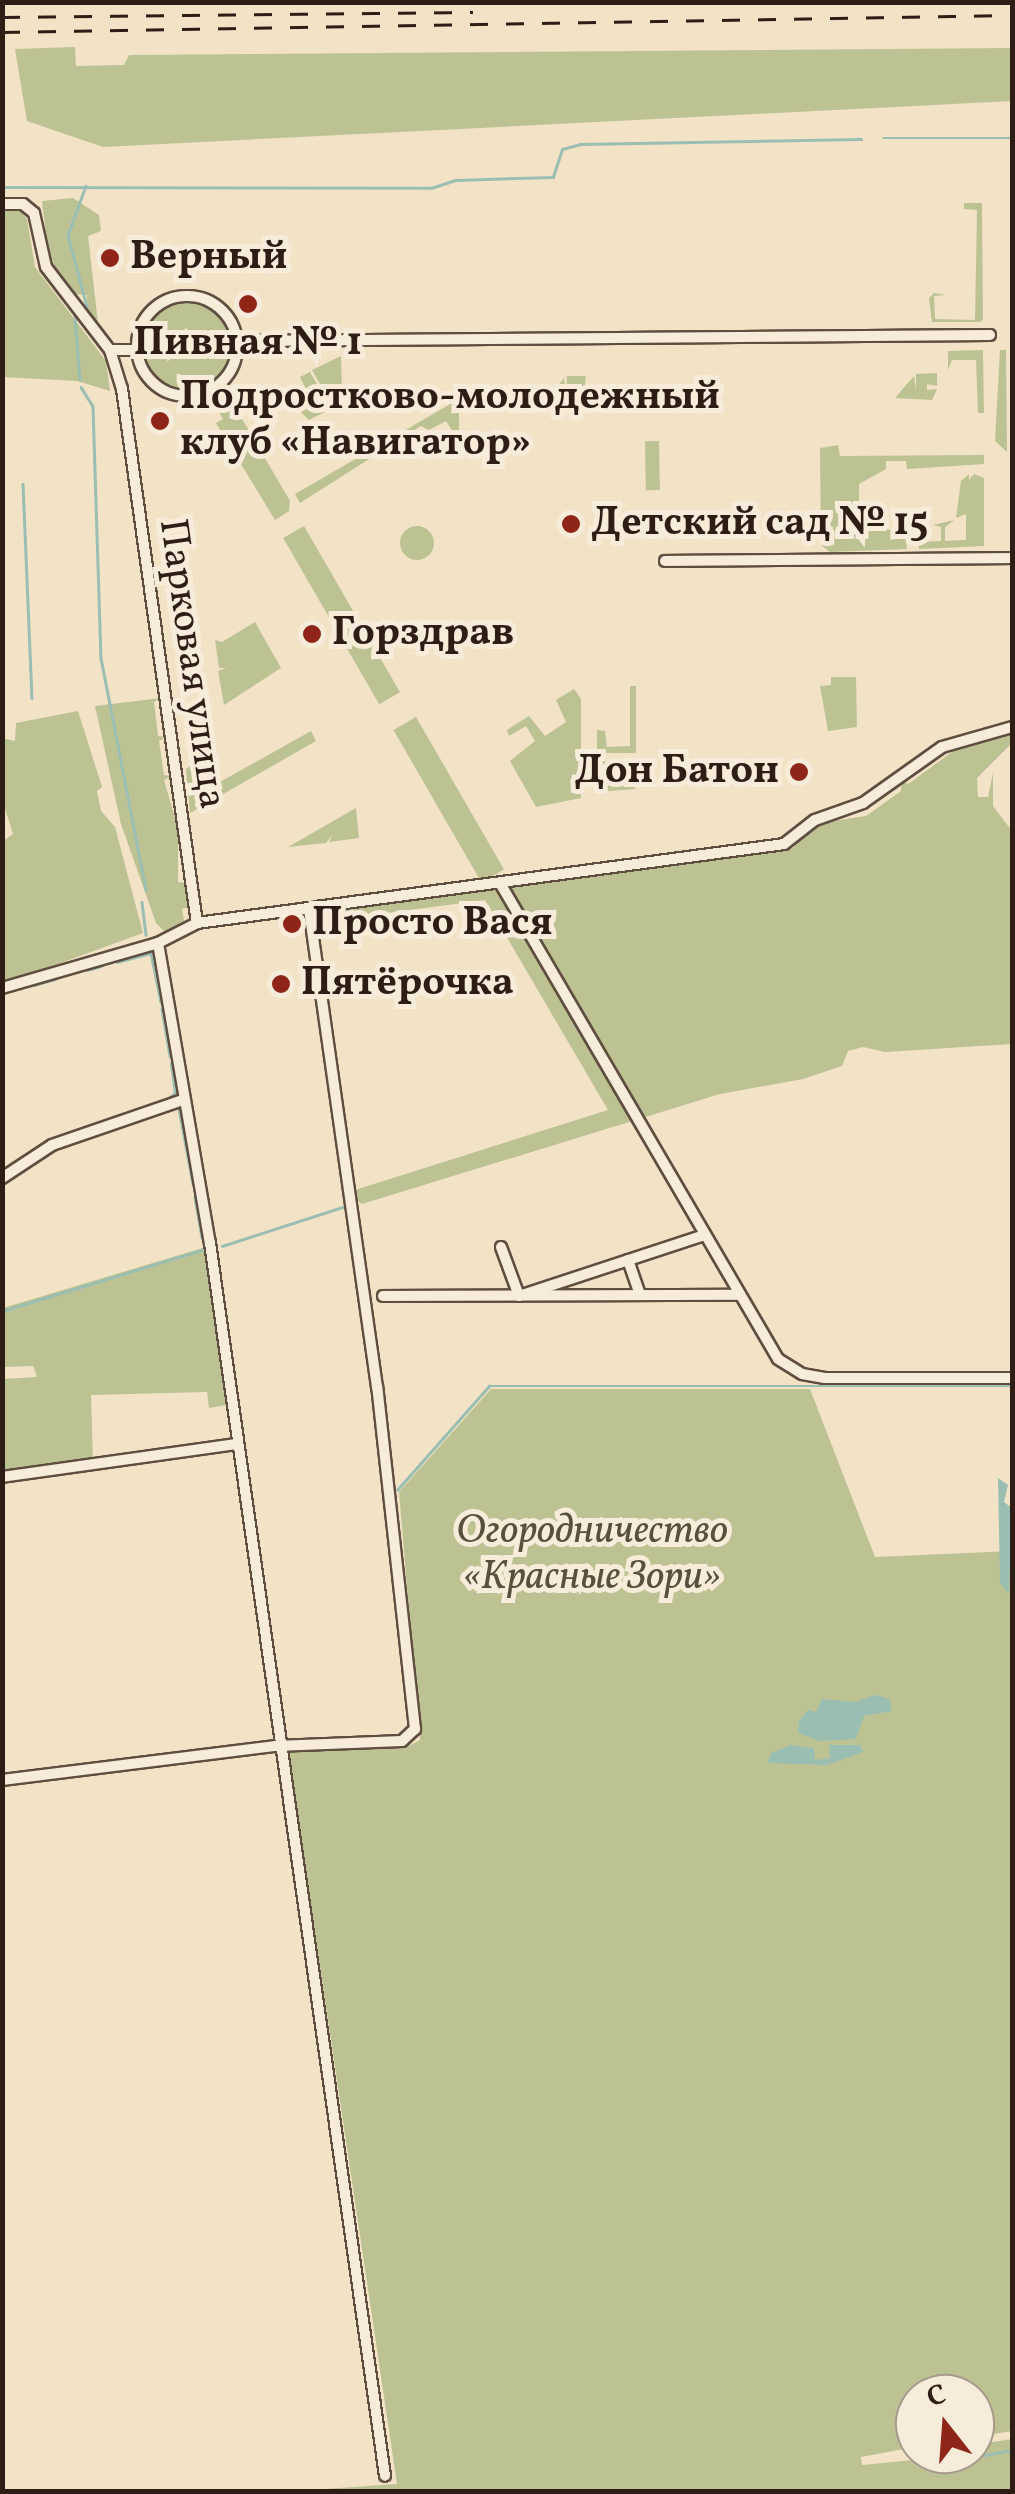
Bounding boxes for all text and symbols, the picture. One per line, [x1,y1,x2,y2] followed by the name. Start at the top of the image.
[130,234,287,282] place label: Верный
[99,247,121,269] marker: Верный
[237,293,259,315] marker: Пивная № 1
[134,320,362,368] place label: Пивная № 1
[180,374,720,468] place label: Подростково-молодежный клуб «Навигатор»
[149,410,171,432] marker: Подростково-молодежный клуб «Навигатор»
[591,500,929,548] place label: Детский сад № 15
[560,513,582,535] marker: Детский сад № 15
[147,515,235,813] street label: Парковая улица
[332,610,514,658] place label: Горздрав
[301,623,323,645] marker: Горздрав
[574,748,779,796] place label: Дон Батон
[788,761,810,783] marker: Дон Батон
[312,900,553,948] place label: Просто Вася
[281,913,303,935] marker: Просто Вася
[301,960,514,1008] place label: Пятёрочка
[270,973,292,995] marker: Пятёрочка
[456,1508,728,1602] park label: Огородничество «Красные Зори»
[895,2374,995,2474] north arrow
[922,2375,951,2418] text: С

